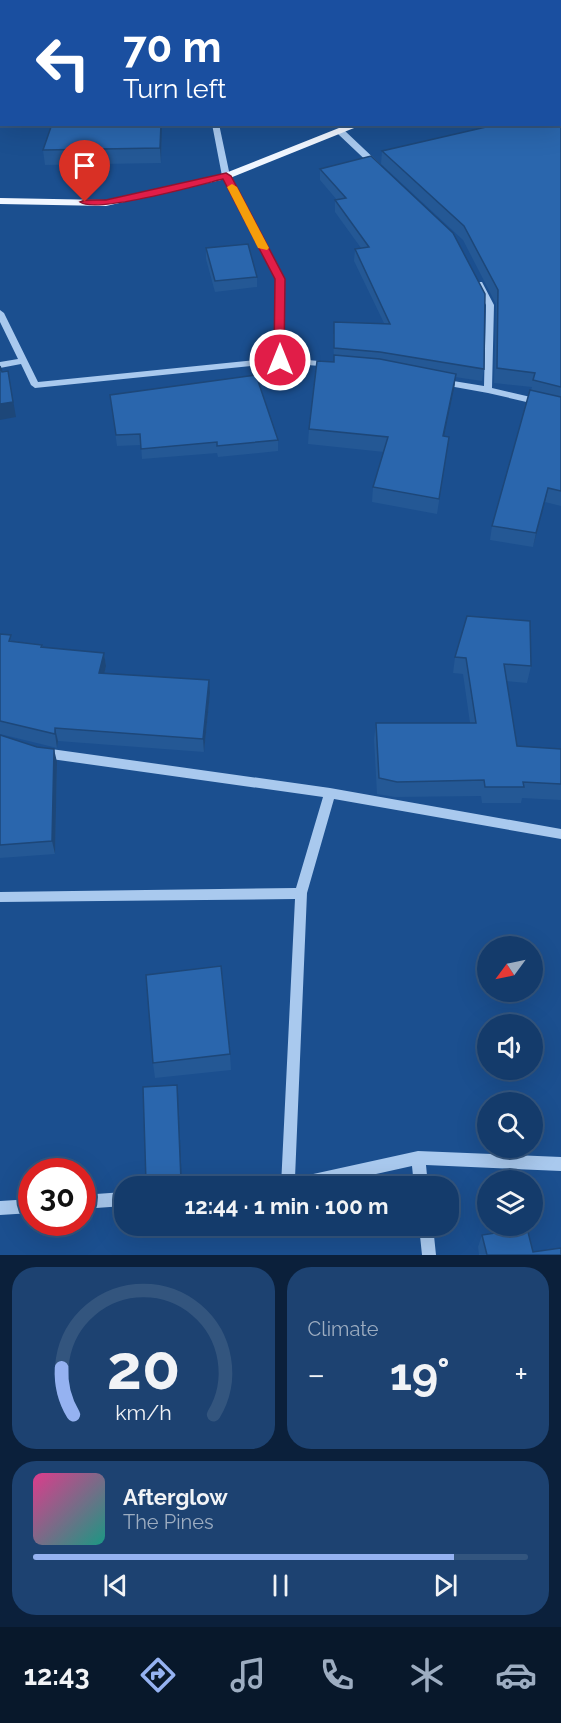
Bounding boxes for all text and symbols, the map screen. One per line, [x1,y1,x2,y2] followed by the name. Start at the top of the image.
[123,23,222,72] text: 70 m
[24,24,102,102] icon: left
[123,73,226,104] text: Turn left
[59,140,110,202] pin
[68,149,101,182] icon: arrive
[248,328,312,392] position arrow
[477,936,543,1002] north arrow
[477,936,543,1236] map controls
[477,1014,543,1080] button: sound
[477,1092,543,1158] button: search
[18,1158,96,1236] speed limit sign: 30
[477,1170,543,1236] button: layers
[184,1193,389,1219] text: 12:44 · 1 min · 100 m
[308,1317,379,1341] text: Climate
[106,1330,180,1404] text: 20
[390,1348,450,1401] text: 19°
[308,1355,325,1394] text: −
[514,1355,528,1394] text: +
[115,1400,172,1425] text: km/h
[123,1484,228,1510] text: Afterglow
[123,1510,214,1534] text: The Pines
[99,1569,132,1602] icon: previous
[264,1569,297,1602] icon: pause
[429,1569,462,1602] icon: next
[137,1654,179,1696] icon: directions
[227,1654,269,1696] icon: music
[316,1654,358,1696] icon: phone
[406,1654,448,1696] icon: climate
[495,1654,537,1696] icon: car
[24,1660,89,1691] text: 12:43

